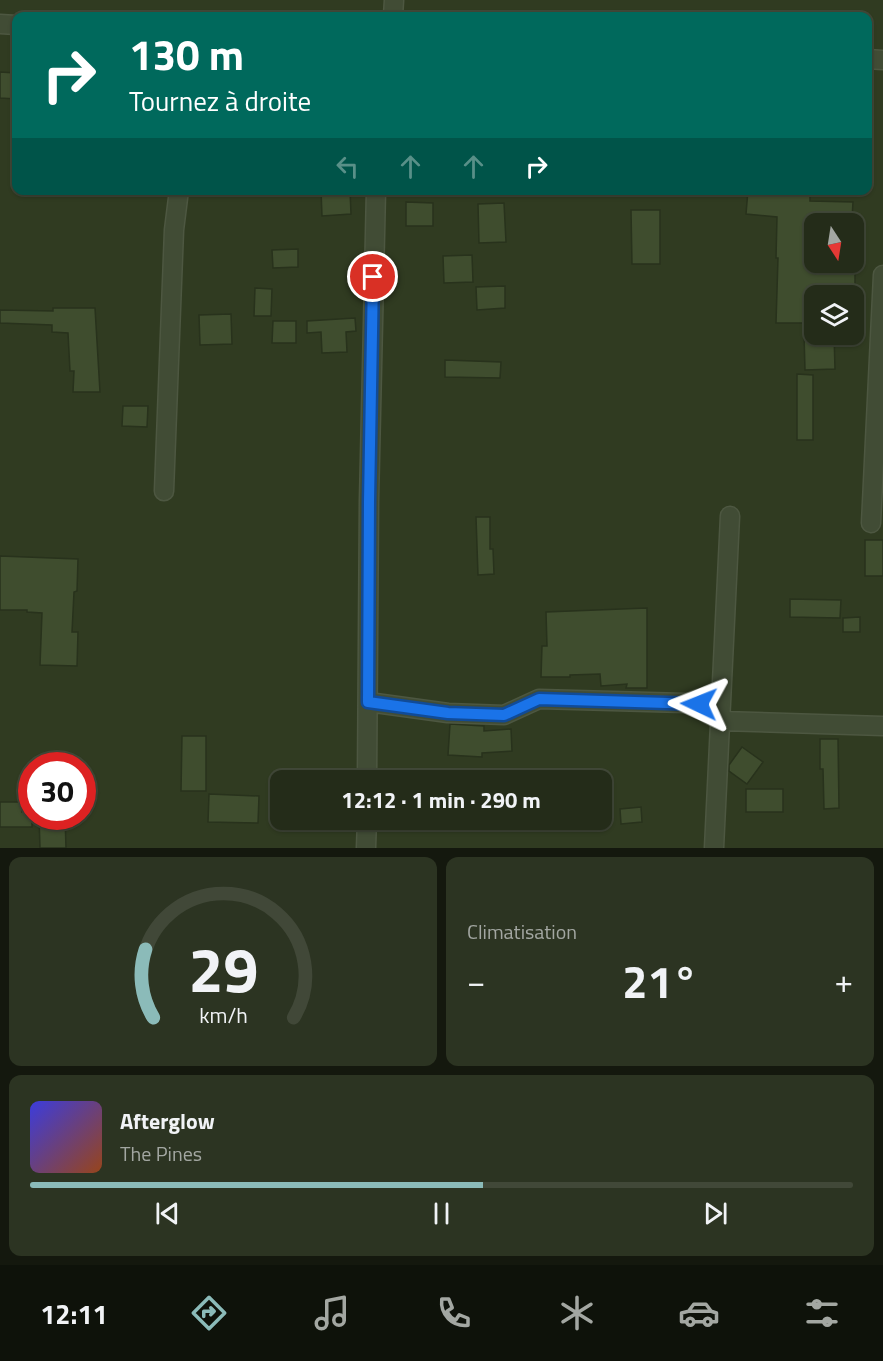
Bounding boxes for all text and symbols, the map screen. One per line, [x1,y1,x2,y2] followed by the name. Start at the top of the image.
[129,22,244,86] text: 130 m
[30,36,108,114] icon: right
[129,80,311,121] text: Tournez à droite
[331,150,364,183] icon: left
[394,150,427,183] icon: ahead
[457,150,490,183] icon: ahead
[520,150,553,183] icon: right
[804,213,864,273] north arrow
[804,213,864,345] map controls
[347,251,398,302] pin
[356,260,389,293] icon: arrive
[804,285,864,345] button: layers
[667,672,731,736] position arrow
[18,752,96,830] speed limit sign: 30
[341,783,541,817] text: 12:12 · 1 min · 290 m
[467,916,577,947] text: Climatisation
[188,921,258,1016] text: 29
[622,947,698,1015] text: 21°
[467,956,485,1006] text: −
[835,956,853,1006] text: +
[199,1000,247,1032] text: km/h
[120,1104,215,1138] text: Afterglow
[120,1138,202,1169] text: The Pines
[151,1197,184,1230] icon: previous
[425,1197,458,1230] icon: pause
[699,1197,732,1230] icon: next
[188,1292,230,1334] icon: directions
[311,1292,353,1334] icon: music
[433,1292,475,1334] icon: phone
[556,1292,598,1334] icon: climate
[678,1292,720,1334] icon: car
[801,1292,843,1334] icon: filters
[40,1293,108,1334] text: 12:11

